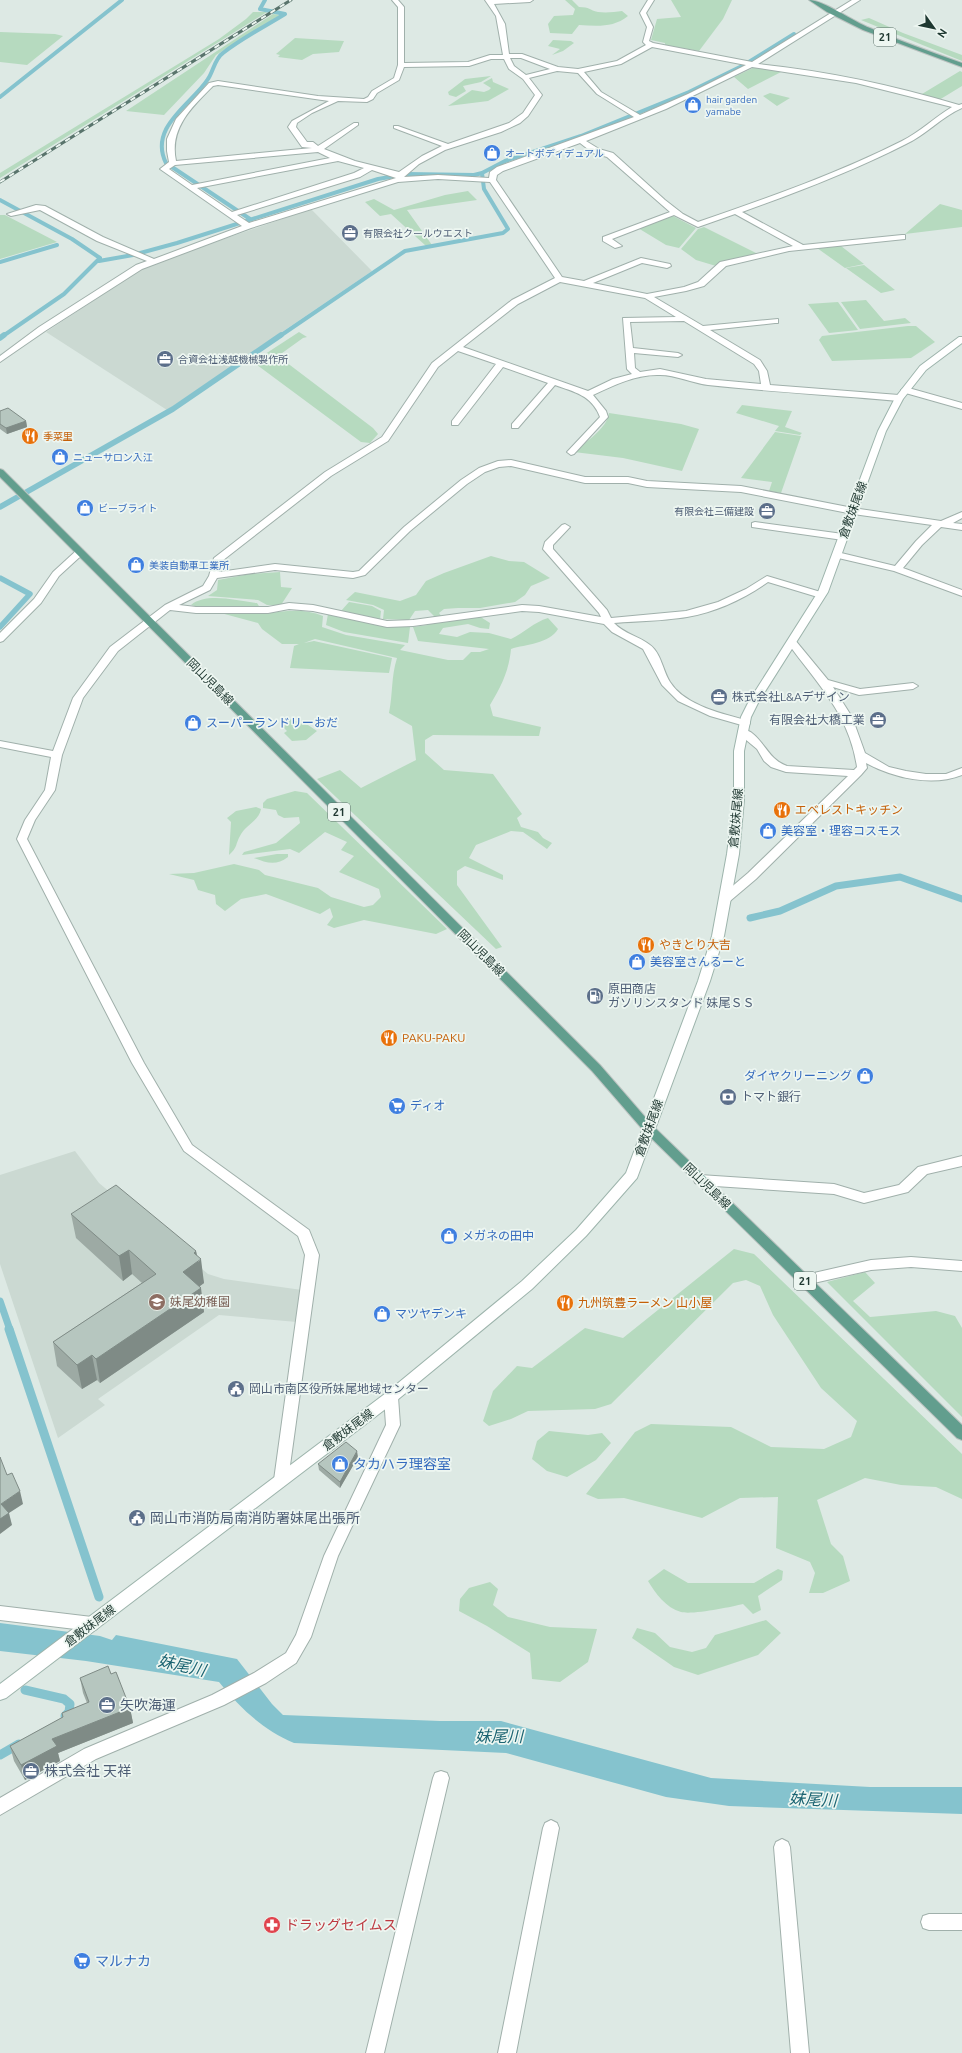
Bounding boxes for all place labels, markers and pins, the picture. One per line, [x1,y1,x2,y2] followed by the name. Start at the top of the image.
[706,94,757,117] place label: hair garden yamabe
[683,95,703,115] shop icon: hair garden yamabe
[482,143,502,163] shop icon: オートボディデュアル
[505,148,604,159] place label: オートボディデュアル
[340,223,360,243] office icon: 有限会社クールウエスト
[363,228,473,239] place label: 有限会社クールウエスト
[155,349,175,369] office icon: 合資会社浅越機械製作所
[178,354,288,365] place label: 合資会社浅越機械製作所
[20,426,40,446] restaurant icon: 季菜里
[43,431,73,442] place label: 季菜里
[50,447,70,467] shop icon: ニューサロン入江
[73,452,153,463] place label: ニューサロン入江
[75,498,95,518] shop icon: ビーブライト
[757,501,777,521] office icon: 有限会社三備建設
[98,503,157,514] place label: ビーブライト
[674,506,754,517] place label: 有限会社三備建設
[126,555,146,575] shop icon: 美装自動車工業所
[149,560,229,571] place label: 美装自動車工業所
[709,687,729,707] office icon: 株式会社L&Aデザイン
[732,690,850,703] place label: 株式会社L&Aデザイン
[868,710,888,730] office icon: 有限会社大橋工業
[183,713,203,733] shop icon: スーパーランドリーおだ
[769,713,865,726] place label: 有限会社大橋工業
[206,716,338,729] place label: スーパーランドリーおだ
[772,800,792,820] restaurant icon: エベレストキッチン
[795,803,903,816] place label: エベレストキッチン
[758,821,778,841] shop icon: 美容室・理容コスモス
[781,824,901,837] place label: 美容室・理容コスモス
[636,935,656,955] restaurant icon: やきとり大吉
[659,938,731,951] place label: やきとり大吉
[627,952,647,972] shop icon: 美容室さんるーと
[650,955,746,968] place label: 美容室さんるーと
[608,982,755,1009] place label: 原田商店 ガソリンスタンド 妹尾ＳＳ
[585,986,605,1006] fuel station icon: 原田商店 ガソリンスタンド 妹尾ＳＳ
[379,1028,399,1048] restaurant icon: PAKU-PAKU
[402,1031,465,1044] place label: PAKU-PAKU
[855,1066,875,1086] shop icon: ダイヤクリーニング
[744,1069,852,1082] place label: ダイヤクリーニング
[718,1087,738,1107] bank icon: トマト銀行
[741,1090,801,1103] place label: トマト銀行
[387,1096,407,1116] supermarket icon: ディオ
[410,1099,445,1112] place label: ディオ
[439,1226,459,1246] shop icon: メガネの田中
[462,1229,534,1242] place label: メガネの田中
[147,1292,167,1312] school or university icon: 妹尾幼稚園
[555,1293,575,1313] restaurant icon: 九州筑豊ラーメン 山小屋
[170,1295,230,1308] place label: 妹尾幼稚園
[578,1296,712,1309] place label: 九州筑豊ラーメン 山小屋
[372,1304,392,1324] shop icon: マツヤデンキ
[395,1307,467,1320] place label: マツヤデンキ
[226,1379,246,1399] public building icon: 岡山市南区役所妹尾地域センター
[249,1382,429,1395] place label: 岡山市南区役所妹尾地域センター
[330,1454,350,1474] shop icon: タカハラ理容室
[353,1456,451,1472] place label: タカハラ理容室
[127,1508,147,1528] public building icon: 岡山市消防局南消防署妹尾出張所
[150,1510,360,1526] place label: 岡山市消防局南消防署妹尾出張所
[97,1695,117,1715] office icon: 矢吹海運
[120,1697,176,1713] place label: 矢吹海運
[21,1761,41,1781] office icon: 株式会社 天祥
[44,1763,131,1779] place label: 株式会社 天祥
[262,1915,282,1935] pharmacy icon: ドラッグセイムス
[285,1917,397,1933] place label: ドラッグセイムス
[72,1951,92,1971] supermarket icon: マルナカ
[95,1953,151,1969] place label: マルナカ

